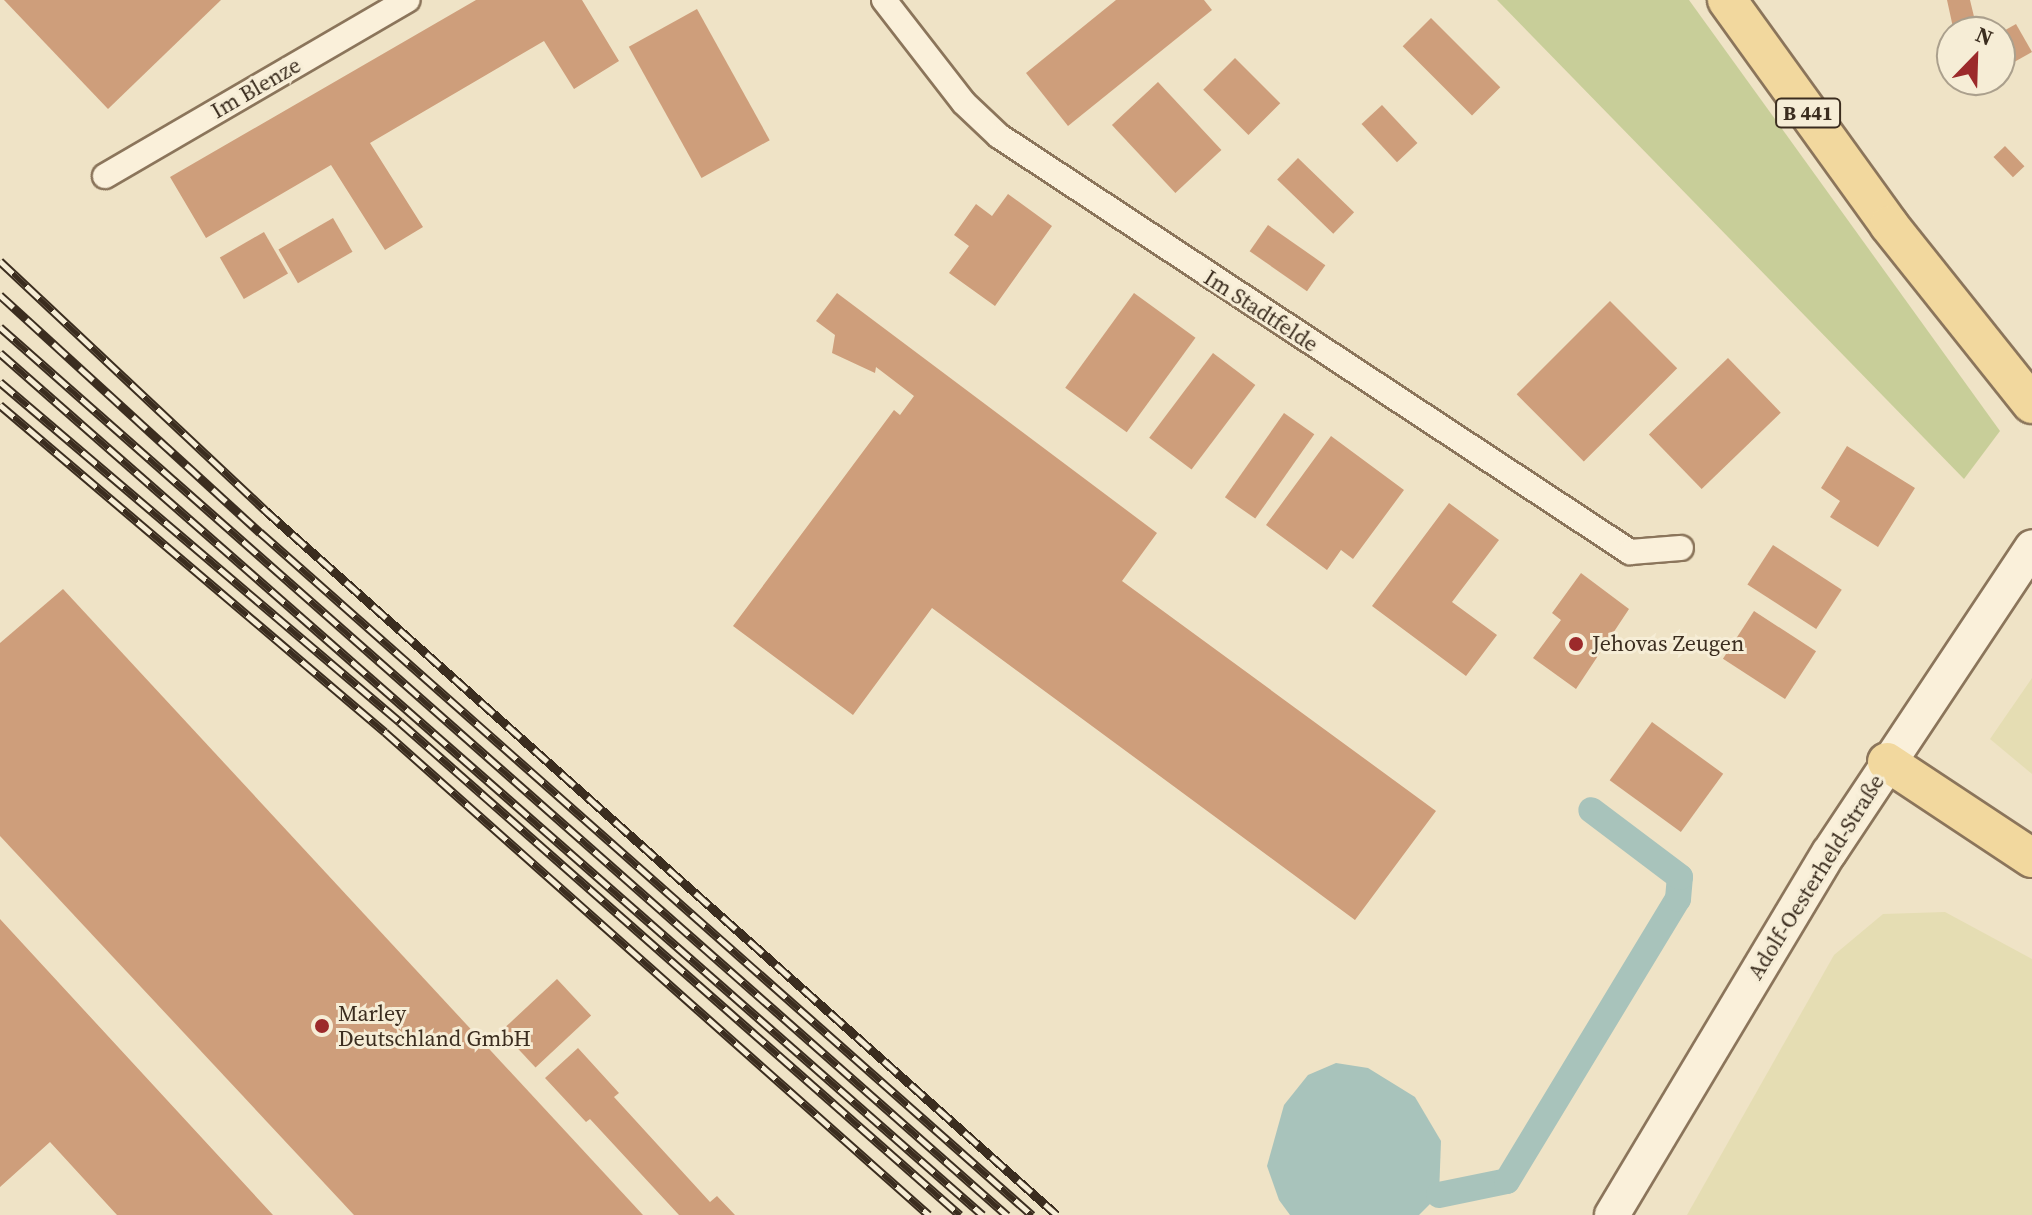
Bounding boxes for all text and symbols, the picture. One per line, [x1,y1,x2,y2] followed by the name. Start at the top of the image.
[1936,16,2016,96] north arrow
[1971,19,1998,53] text: N
[206,52,306,124] street label: Im Blenze
[1774,97,1842,129] road number: B 441
[1199,264,1323,358] street label: Im Stadtfelde
[1592,631,1744,657] place label: Jehovas Zeugen
[1567,635,1585,653] marker: Jehovas Zeugen
[1742,770,1890,984] street label: Adolf-Oesterheld-Straße
[338,1000,531,1052] place label: Marley Deutschland GmbH
[313,1017,331,1035] marker: Marley Deutschland GmbH

